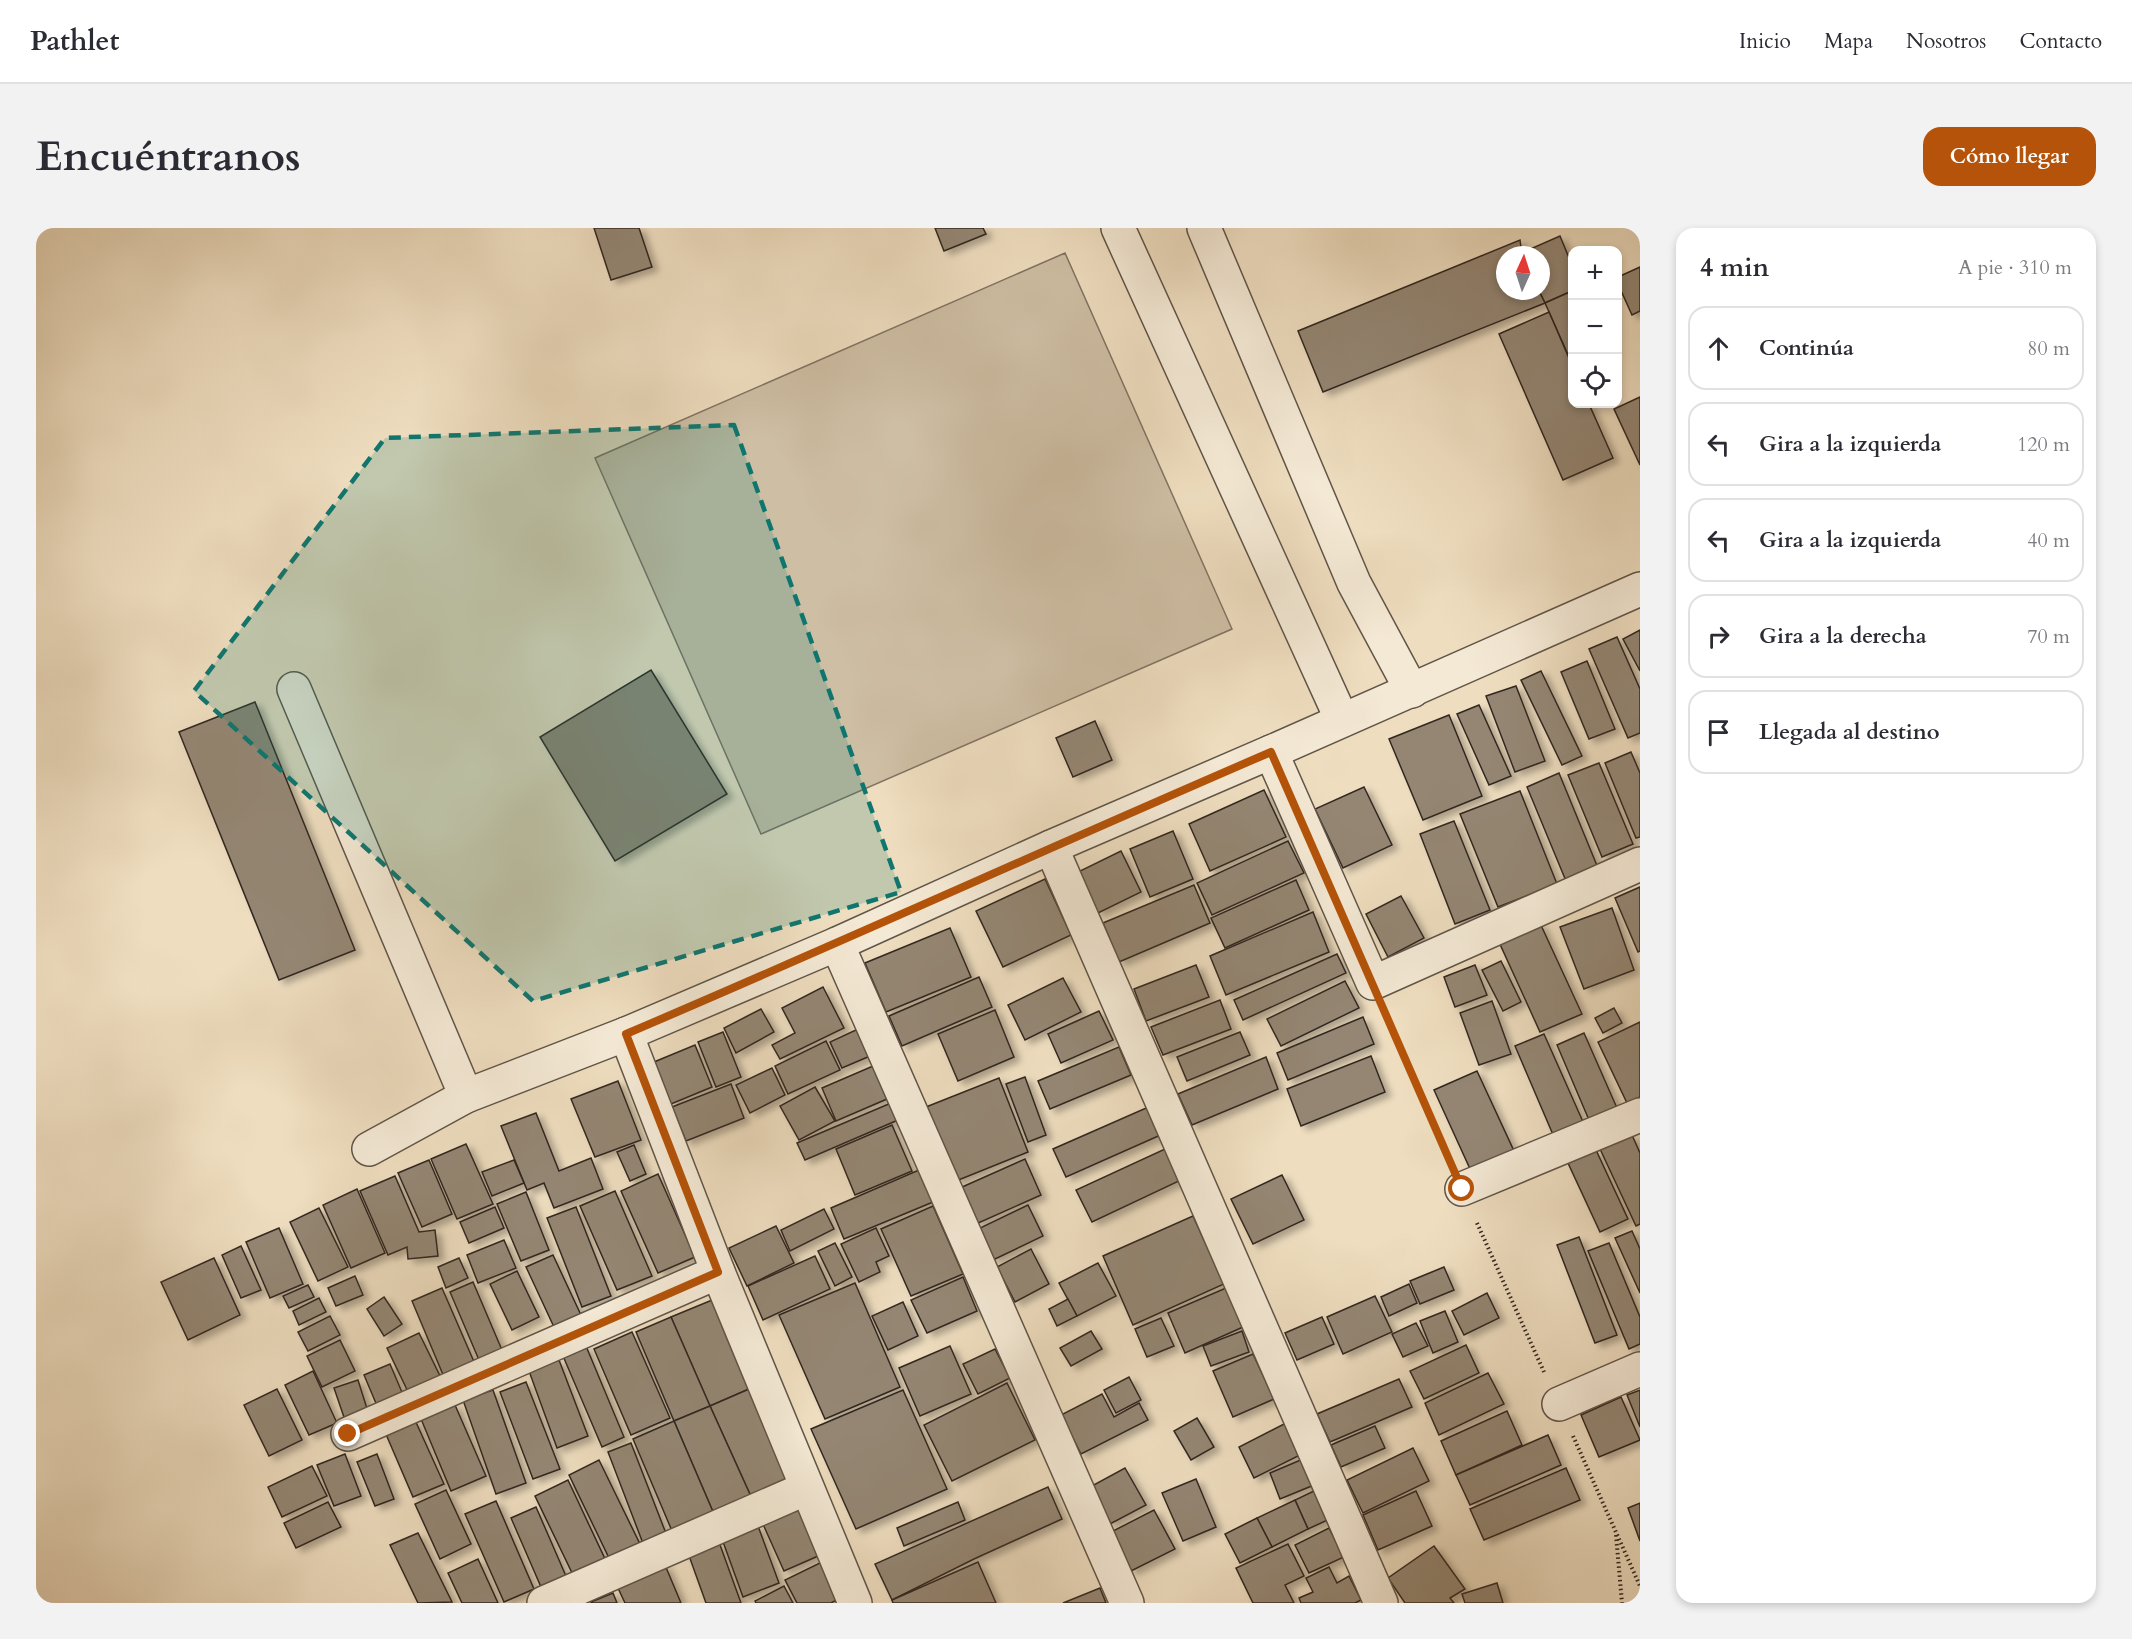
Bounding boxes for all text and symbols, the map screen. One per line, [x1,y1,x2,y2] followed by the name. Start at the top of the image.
[30,22,119,60] text: Pathlet
[1739,27,1791,56] text: Inicio
[1824,27,1873,56] text: Mapa
[1906,27,1986,56] text: Nosotros
[2019,27,2102,56] text: Contacto
[1923,127,2096,186] button: Cómo llegar
[36,128,301,185] text: Encuéntranos
[1496,246,1550,300] north arrow
[1568,246,1622,408] map controls
[1568,246,1622,300] button: +
[1700,250,1769,285] text: 4 min
[1958,254,2072,281] text: A pie · 310 m
[1568,300,1622,354] button: −
[1702,332,1735,365] icon: ahead
[1759,333,1854,363] text: Continúa
[2027,335,2070,362] text: 80 m
[1568,354,1622,408] button: locate
[1702,428,1735,461] icon: left
[1759,429,1942,459] text: Gira a la izquierda
[2017,431,2070,458] text: 120 m
[1702,524,1735,557] icon: left
[1759,525,1942,555] text: Gira a la izquierda
[2027,527,2070,554] text: 40 m
[1702,620,1735,653] icon: right
[1759,621,1927,651] text: Gira a la derecha
[2027,623,2070,650] text: 70 m
[1702,716,1735,749] icon: arrive
[1759,717,1940,747] text: Llegada al destino
[1448,1175,1474,1201] route start
[334,1420,360,1446] route end

